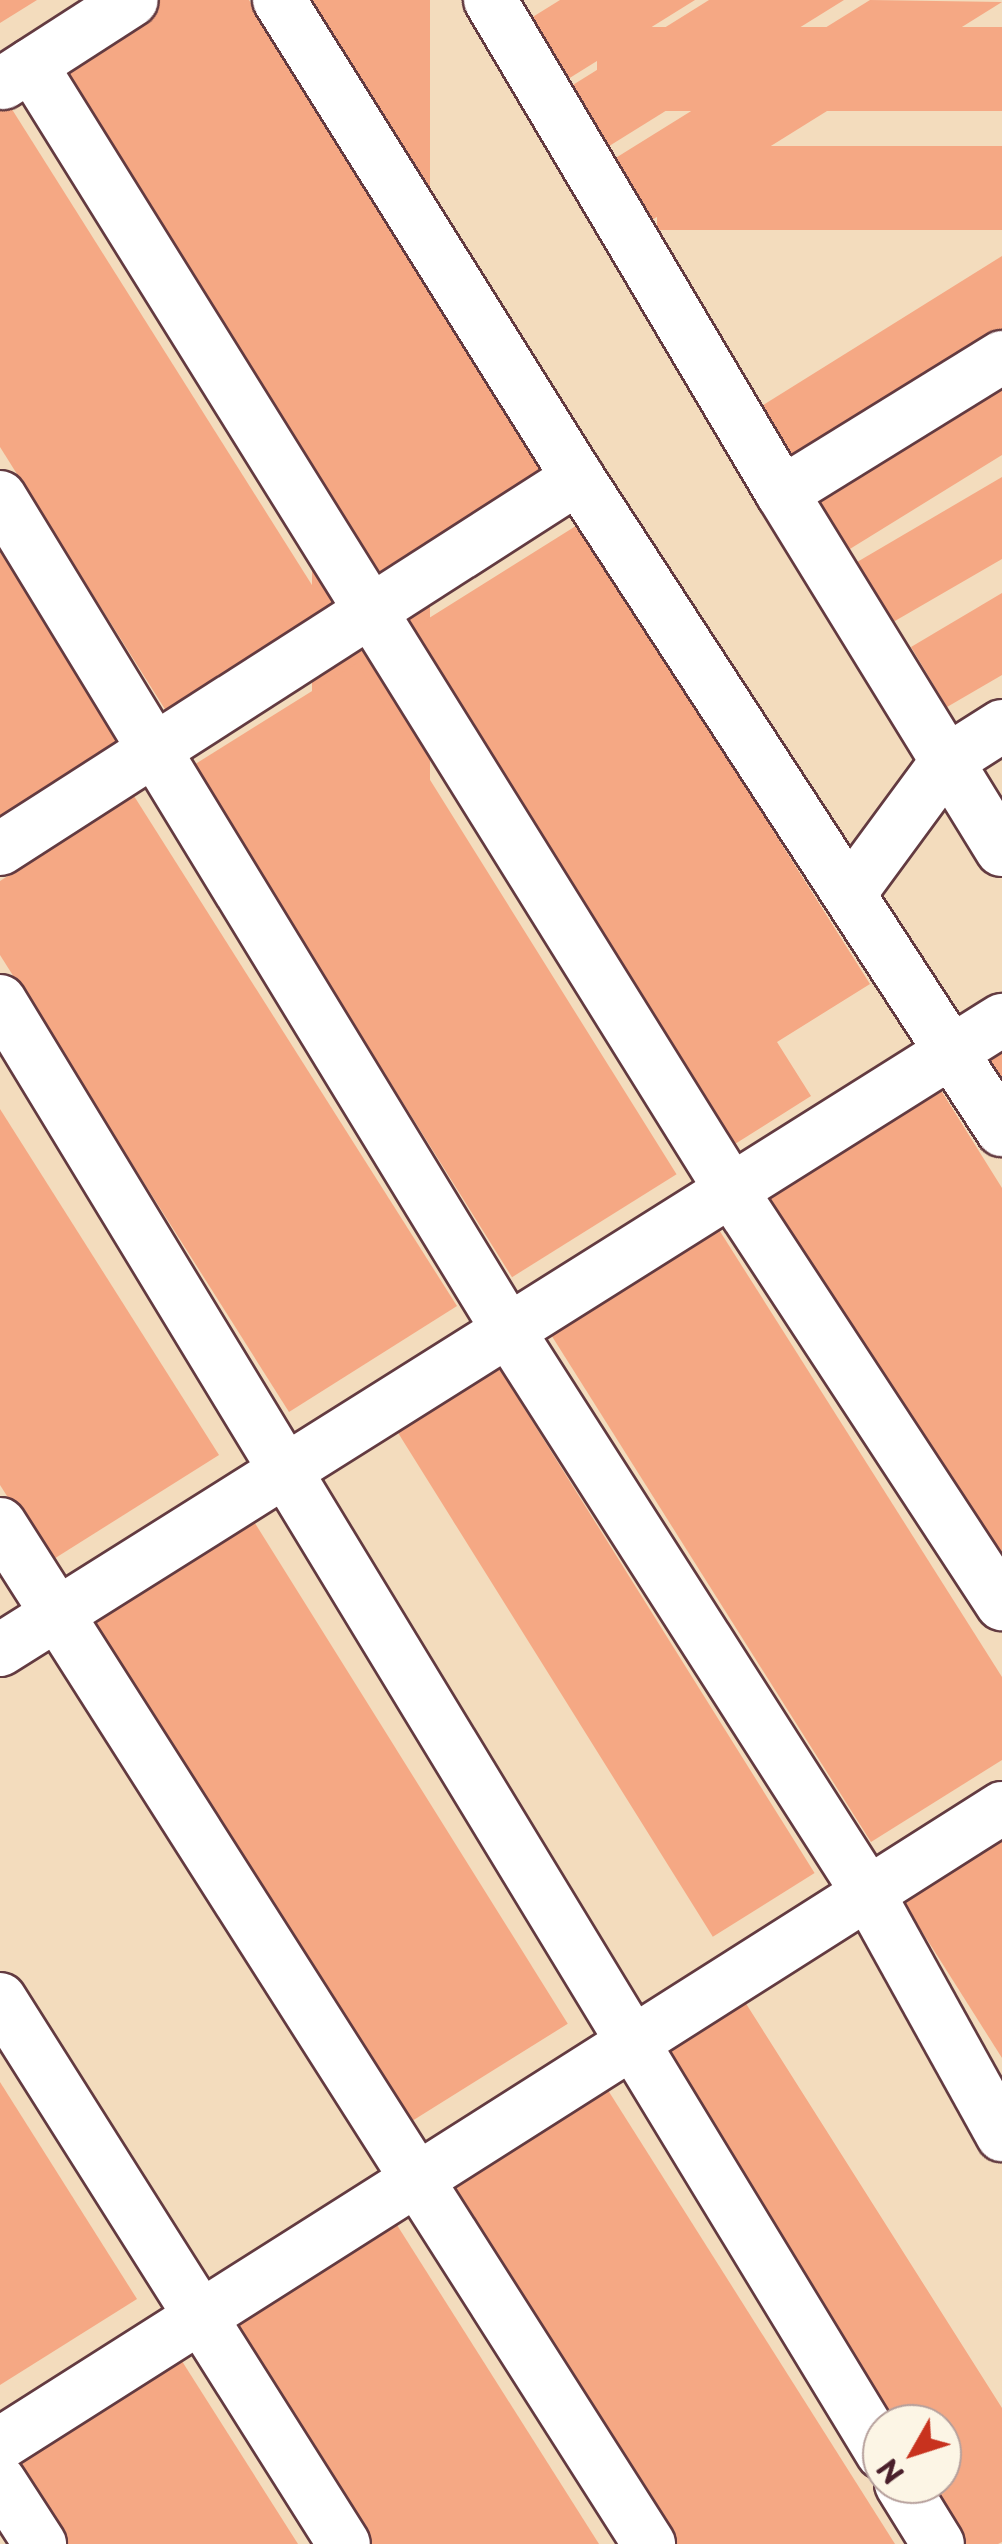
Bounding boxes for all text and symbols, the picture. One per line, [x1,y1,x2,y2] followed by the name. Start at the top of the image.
[862,2404,962,2504] north arrow
[866,2450,914,2494] text: N

